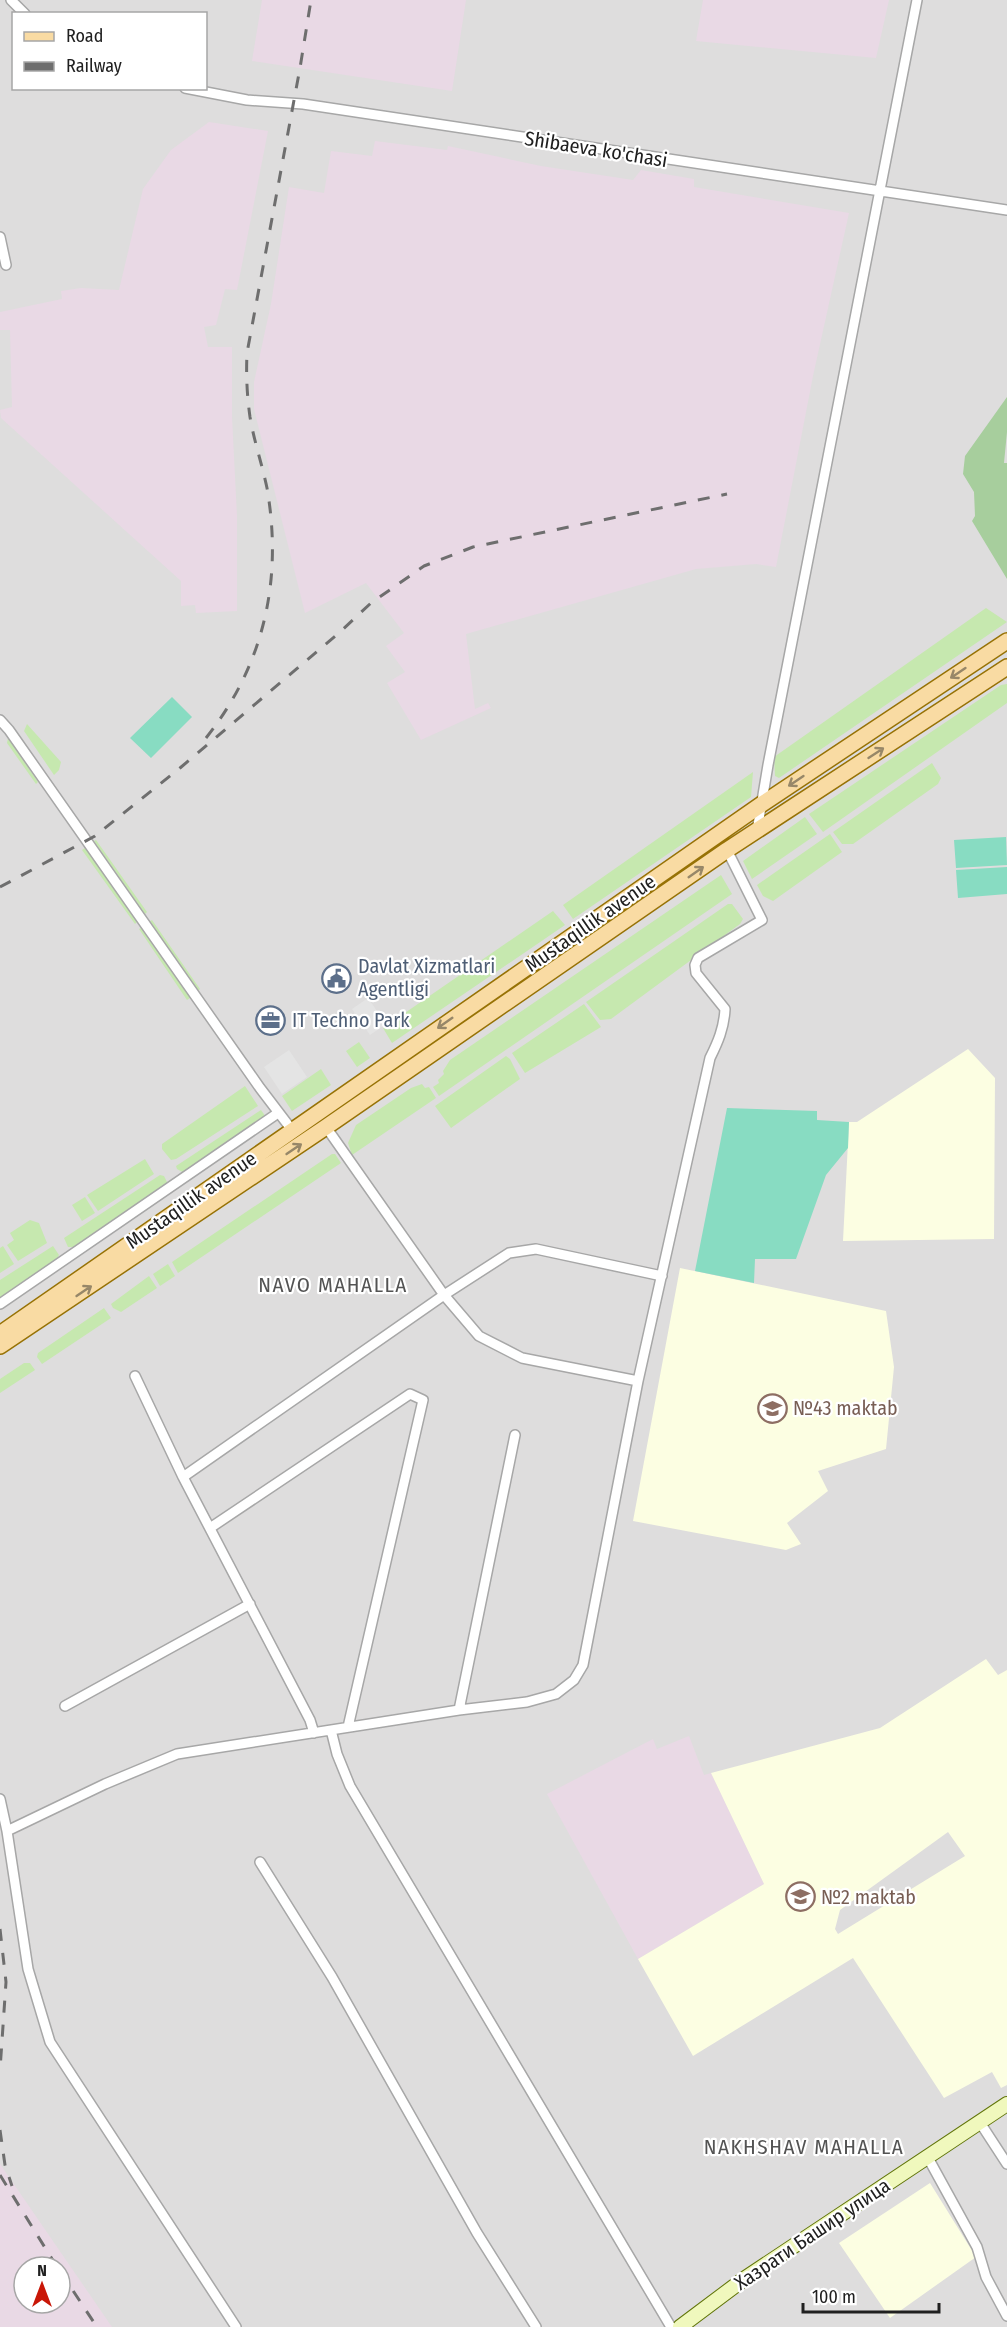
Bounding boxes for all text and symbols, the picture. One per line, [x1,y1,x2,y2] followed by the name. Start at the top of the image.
[12,12,207,90] legend
[66,25,103,47] text: Road
[66,55,122,77] text: Railway
[523,126,669,172] street label: Shibaeva ko'chasi
[951,667,967,679] one-way arrow
[868,746,885,759] one-way arrow
[788,776,805,788] one-way arrow
[687,866,704,878] one-way arrow
[520,869,660,977] street label: Mustaqillik avenue
[358,954,495,1001] place label: Davlat Xizmatlari Agentligi
[321,962,353,994] public building icon: Davlat Xizmatlari Agentligi
[255,1004,287,1036] office icon: IT Techno Park
[292,1008,410,1032] place label: IT Techno Park
[438,1017,454,1029] one-way arrow
[285,1143,301,1155] one-way arrow
[121,1146,261,1254] street label: Mustaqillik avenue
[258,1272,408,1298] district label: NAVO MAHALLA
[75,1285,91,1297] one-way arrow
[756,1392,788,1424] school or university icon: №43 maktab
[793,1396,898,1420] place label: №43 maktab
[784,1881,816,1913] school or university icon: №2 maktab
[821,1885,916,1909] place label: №2 maktab
[704,2134,904,2160] district label: NAKHSHAV MAHALLA
[730,2173,894,2295] street label: Хазрати Башир улица
[12,2255,72,2315] north arrow
[37,2261,47,2280] text: N
[803,2276,940,2314] scale bar
[812,2286,856,2308] text: 100 m

